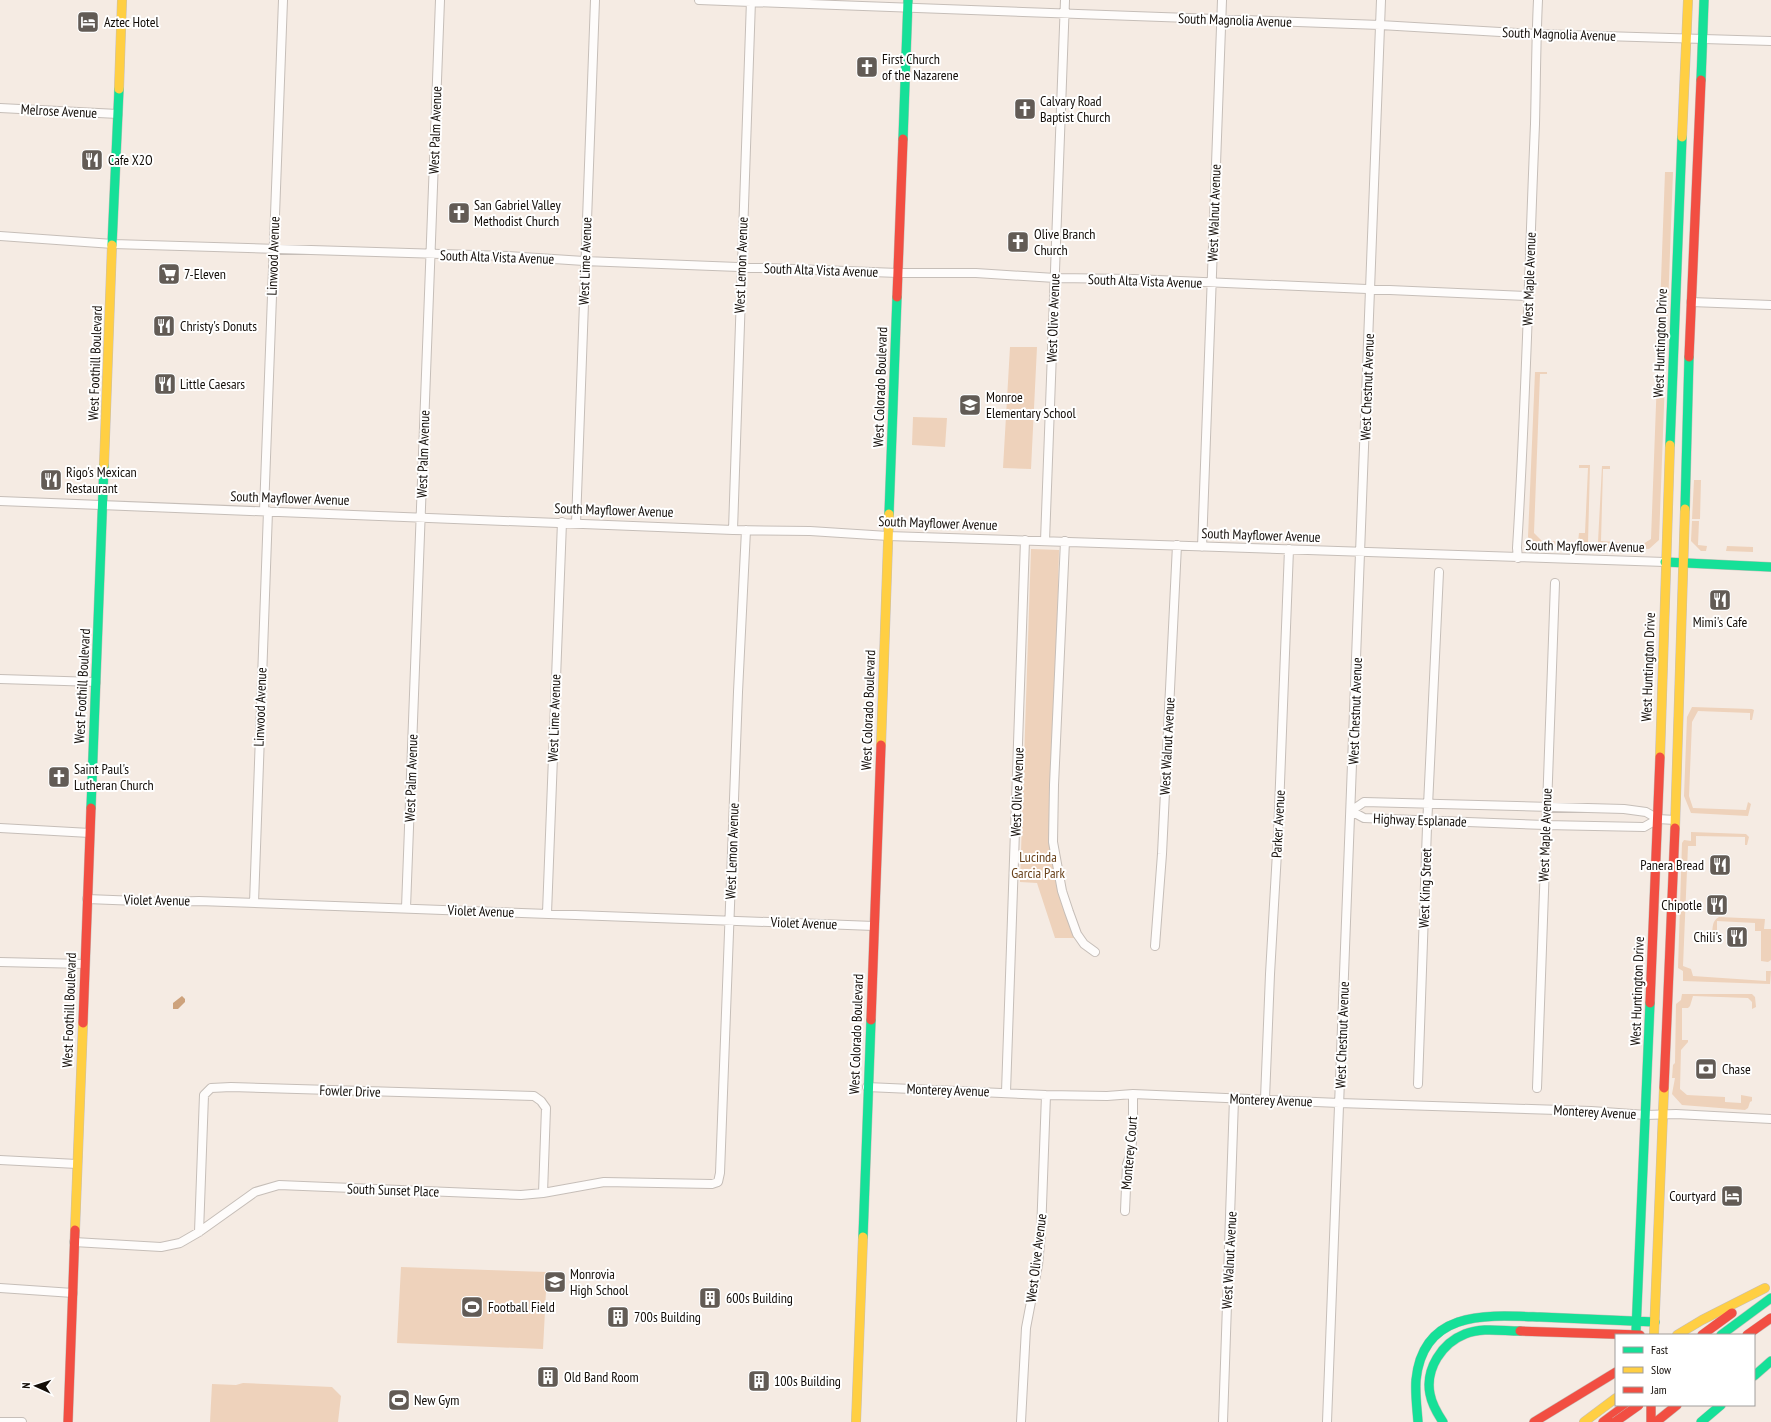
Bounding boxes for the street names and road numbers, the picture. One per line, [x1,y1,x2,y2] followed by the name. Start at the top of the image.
[1178,9,1292,31] street label: South Magnolia Avenue
[1502,23,1616,45] street label: South Magnolia Avenue
[424,85,446,174] street label: West Palm Avenue
[20,100,98,122] street label: Melrose Avenue
[1203,164,1225,262] street label: West Walnut Avenue
[263,216,283,296] street label: Linwood Avenue
[730,216,752,314] street label: West Lemon Avenue
[574,217,596,305] street label: West Lime Avenue
[1518,232,1540,326] street label: West Maple Avenue
[440,246,555,268] street label: South Alta Vista Avenue
[764,259,879,281] street label: South Alta Vista Avenue
[1088,270,1203,292] street label: South Alta Vista Avenue
[1042,273,1064,363] street label: West Olive Avenue
[1649,288,1671,398] street label: West Huntington Drive
[84,305,106,421] street label: West Foothill Boulevard
[869,326,891,448] street label: West Colorado Boulevard
[1356,333,1378,441] street label: West Chestnut Avenue
[412,409,434,498] street label: West Palm Avenue
[230,487,350,509] street label: South Mayflower Avenue
[554,499,674,521] street label: South Mayflower Avenue
[878,512,998,534] street label: South Mayflower Avenue
[1201,524,1321,546] street label: South Mayflower Avenue
[1525,536,1645,556] street label: South Mayflower Avenue
[1637,612,1659,722] street label: West Huntington Drive
[70,628,94,744] street label: West Foothill Boulevard
[857,649,879,771] street label: West Colorado Boulevard
[1344,657,1366,765] street label: West Chestnut Avenue
[250,667,270,747] street label: Linwood Avenue
[543,674,565,762] street label: West Lime Avenue
[1155,696,1179,795] street label: West Walnut Avenue
[400,733,422,822] street label: West Palm Avenue
[1006,747,1028,837] street label: West Olive Avenue
[1534,788,1556,882] street label: West Maple Avenue
[1267,789,1289,859] street label: Parker Avenue
[721,802,743,900] street label: West Lemon Avenue
[1373,809,1467,831] street label: Highway Esplanade
[1415,847,1435,928] street label: West King Street
[123,890,191,910] street label: Violet Avenue
[446,901,515,921] street label: Violet Avenue
[769,913,838,933] street label: Violet Avenue
[1626,936,1648,1046] street label: West Huntington Drive
[58,952,80,1068] street label: West Foothill Boulevard
[845,973,867,1095] street label: West Colorado Boulevard
[1331,981,1353,1089] street label: West Chestnut Avenue
[906,1080,990,1100] street label: Monterey Avenue
[319,1081,381,1101] street label: Fowler Drive
[1229,1090,1313,1110] street label: Monterey Avenue
[1553,1101,1637,1123] street label: Monterey Avenue
[1117,1115,1141,1191] street label: Monterey Court
[347,1179,440,1201] street label: South Sunset Place
[1217,1210,1241,1309] street label: West Walnut Avenue
[1022,1212,1050,1303] street label: West Olive Avenue

